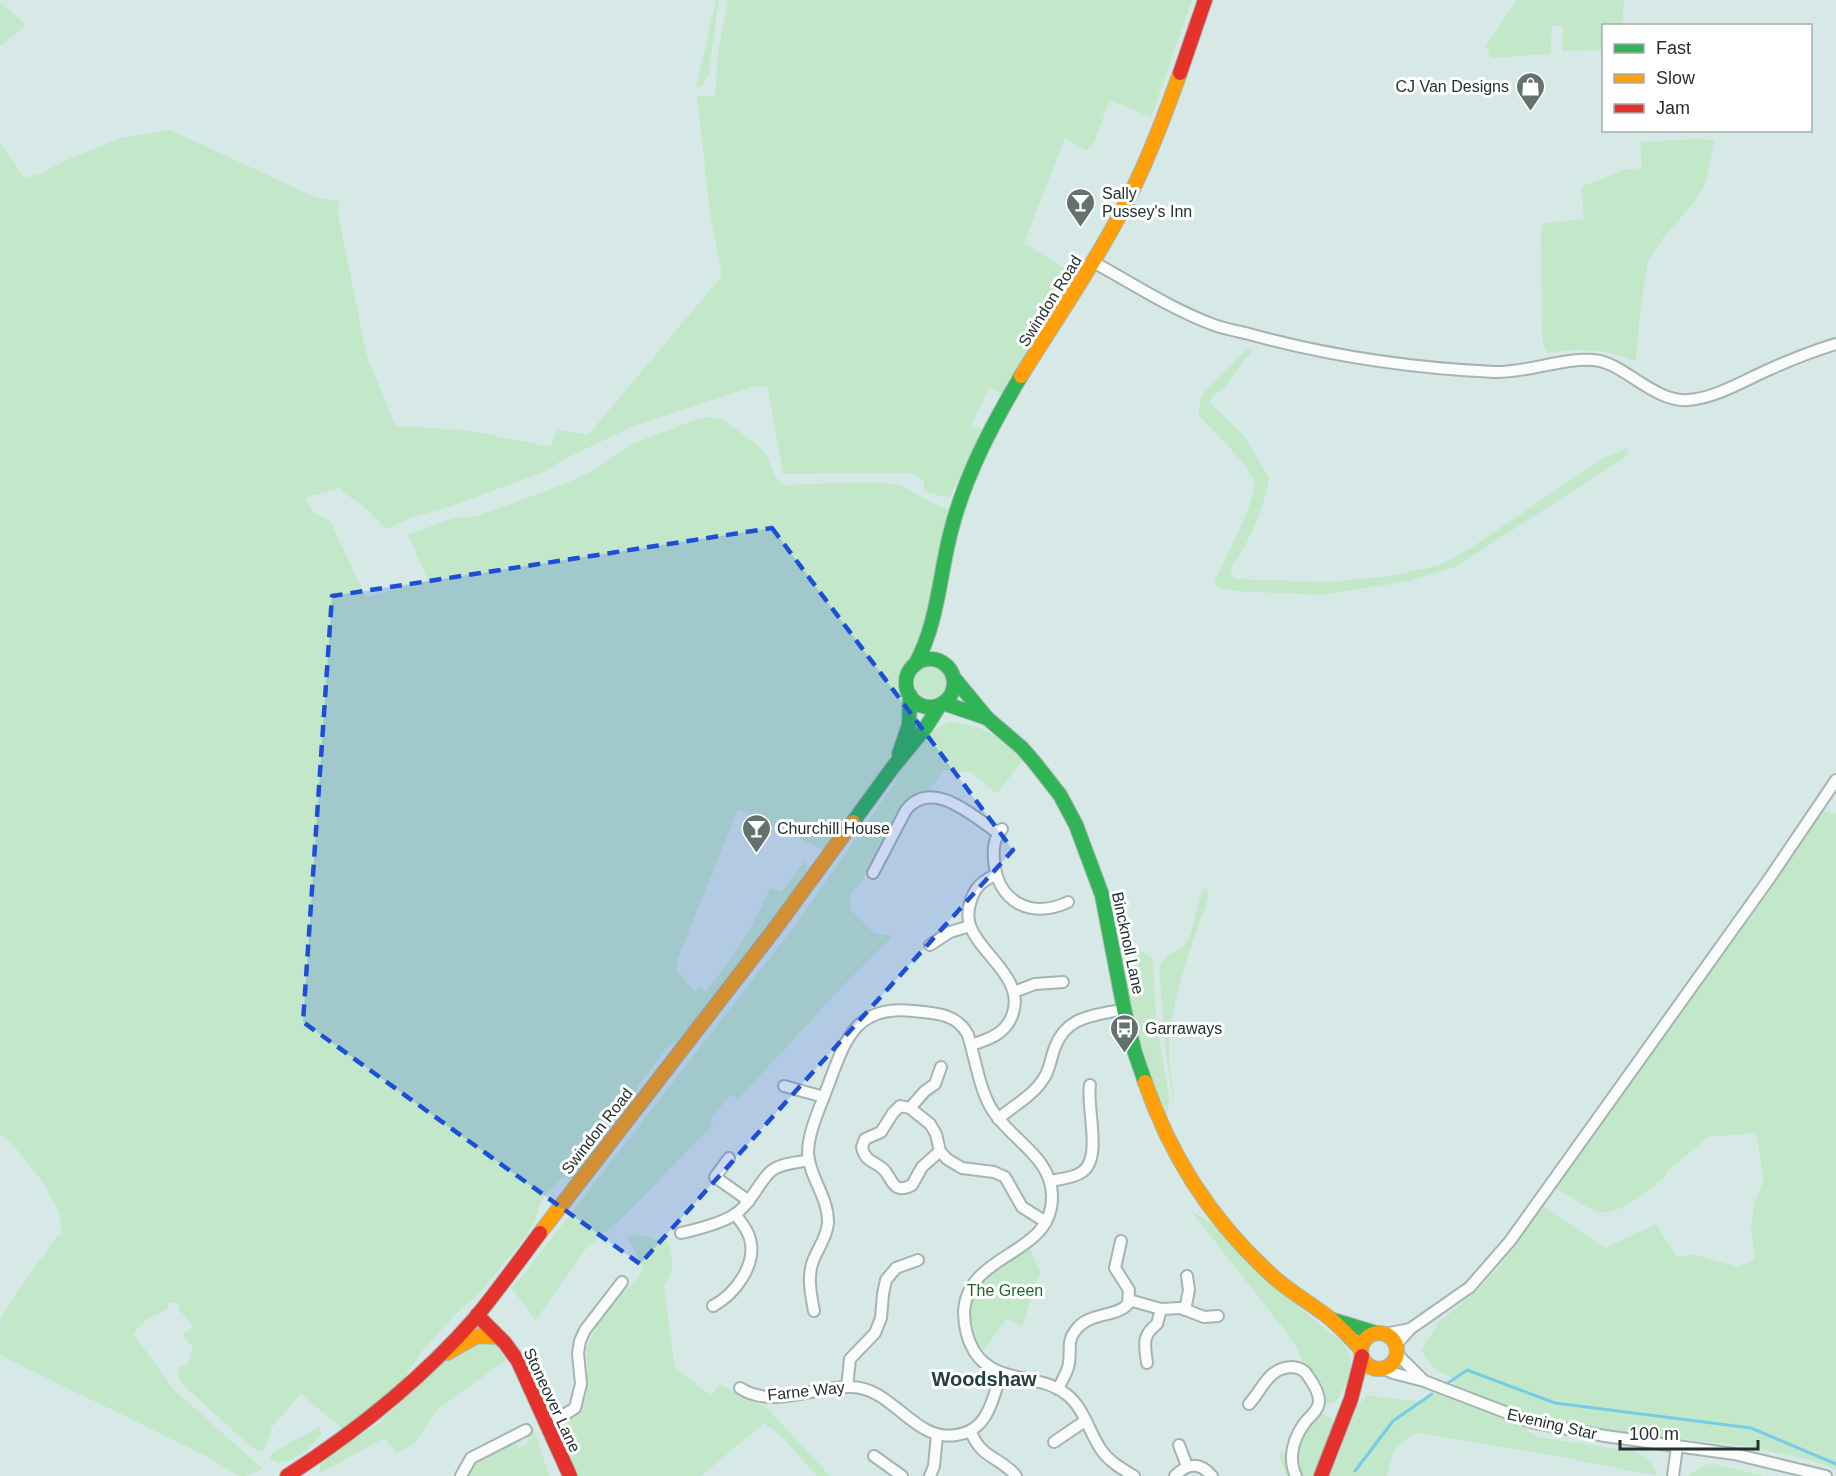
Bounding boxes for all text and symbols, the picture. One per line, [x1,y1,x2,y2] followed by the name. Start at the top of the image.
[1602,24,1812,132] legend
[1656,38,1691,58] text: Fast
[1656,68,1696,88] text: Slow
[1514,70,1546,112] shop icon: CJ Van Designs
[1395,78,1509,95] place label: CJ Van Designs
[1656,98,1690,118] text: Jam
[1102,185,1192,220] place label: Sally Pussey's Inn
[1065,186,1097,228] bar icon: Sally Pussey's Inn
[1015,252,1085,350] street label: Swindon Road
[740,812,772,854] bar icon: Churchill House
[777,820,890,837] place label: Churchill House
[1109,890,1147,996] street label: Bincknoll Lane
[1108,1012,1140,1054] bus stop icon: Garraways
[1145,1020,1222,1037] place label: Garraways
[558,1085,636,1177] street label: Swindon Road
[967,1282,1043,1299] park label: The Green
[520,1345,584,1455] street label: Stoneover Lane
[931,1368,1037,1390] district label: Woodshaw
[766,1378,846,1404] street label: Farne Way
[1505,1405,1599,1443] street label: Evening Star
[1620,1413,1758,1451] scale bar
[1629,1424,1679,1444] text: 100 m

